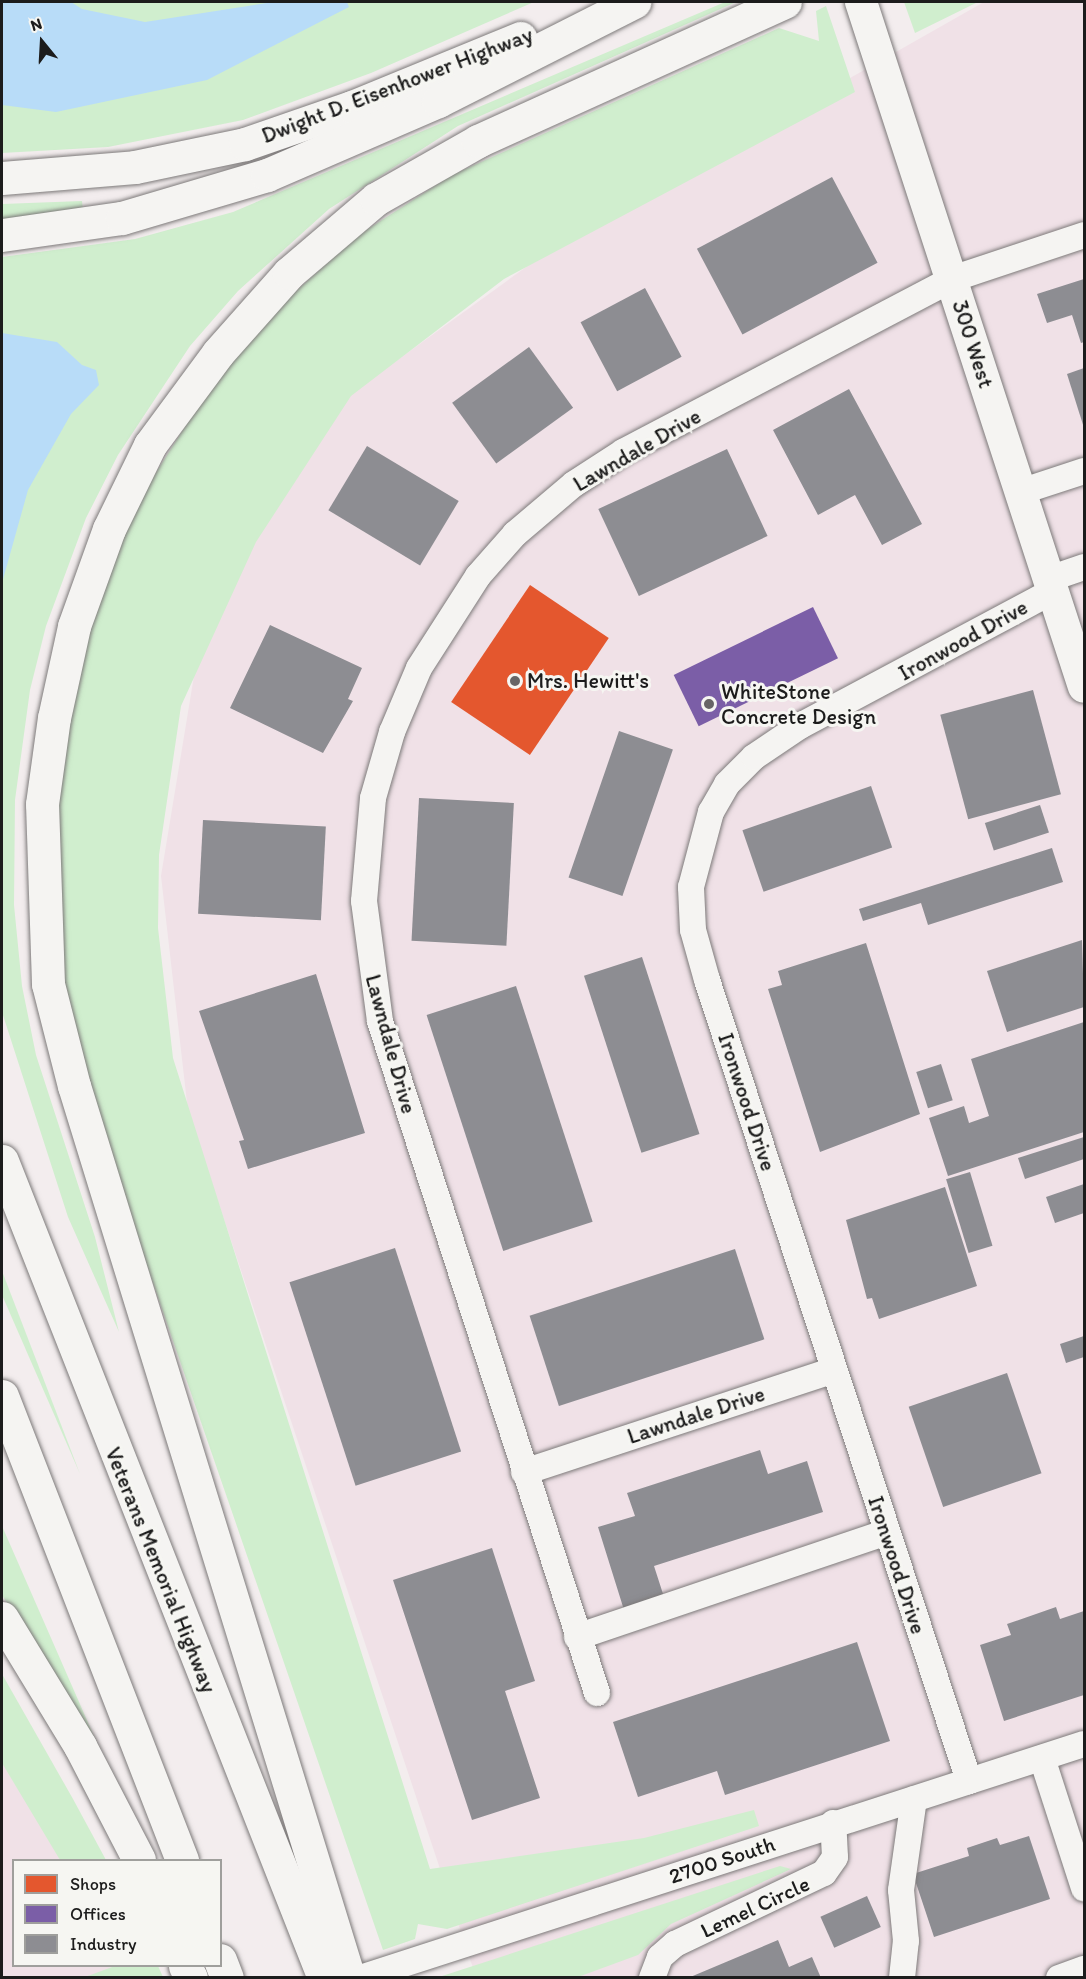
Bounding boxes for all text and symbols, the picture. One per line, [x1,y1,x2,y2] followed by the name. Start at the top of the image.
[12,12,72,72] north arrow
[28,14,44,35] text: N
[258,21,536,149] street label: Dwight D. Eisenhower Highway
[946,297,1000,391] street label: 300 West
[568,403,706,497] street label: Lawndale Drive
[894,594,1032,686] street label: Ironwood Drive
[527,668,649,694] place label: Mrs. Hewitt's
[508,674,522,688] marker: Mrs. Hewitt's
[721,678,876,730] place label: WhiteStone Concrete Design
[702,697,716,711] marker: WhiteStone Concrete Design
[360,971,422,1117] street label: Lawndale Drive
[712,1029,782,1175] street label: Ironwood Drive
[624,1380,768,1450] street label: Lawndale Drive
[100,1444,222,1696] street label: Veterans Memorial Highway
[862,1492,932,1638] street label: Ironwood Drive
[666,1830,778,1890] street label: 2700 South
[12,1859,222,1967] legend
[696,1870,814,1944] street label: Lemel Circle
[70,1873,116,1895] text: Shops
[70,1903,126,1925] text: Offices
[70,1933,137,1955] text: Industry

